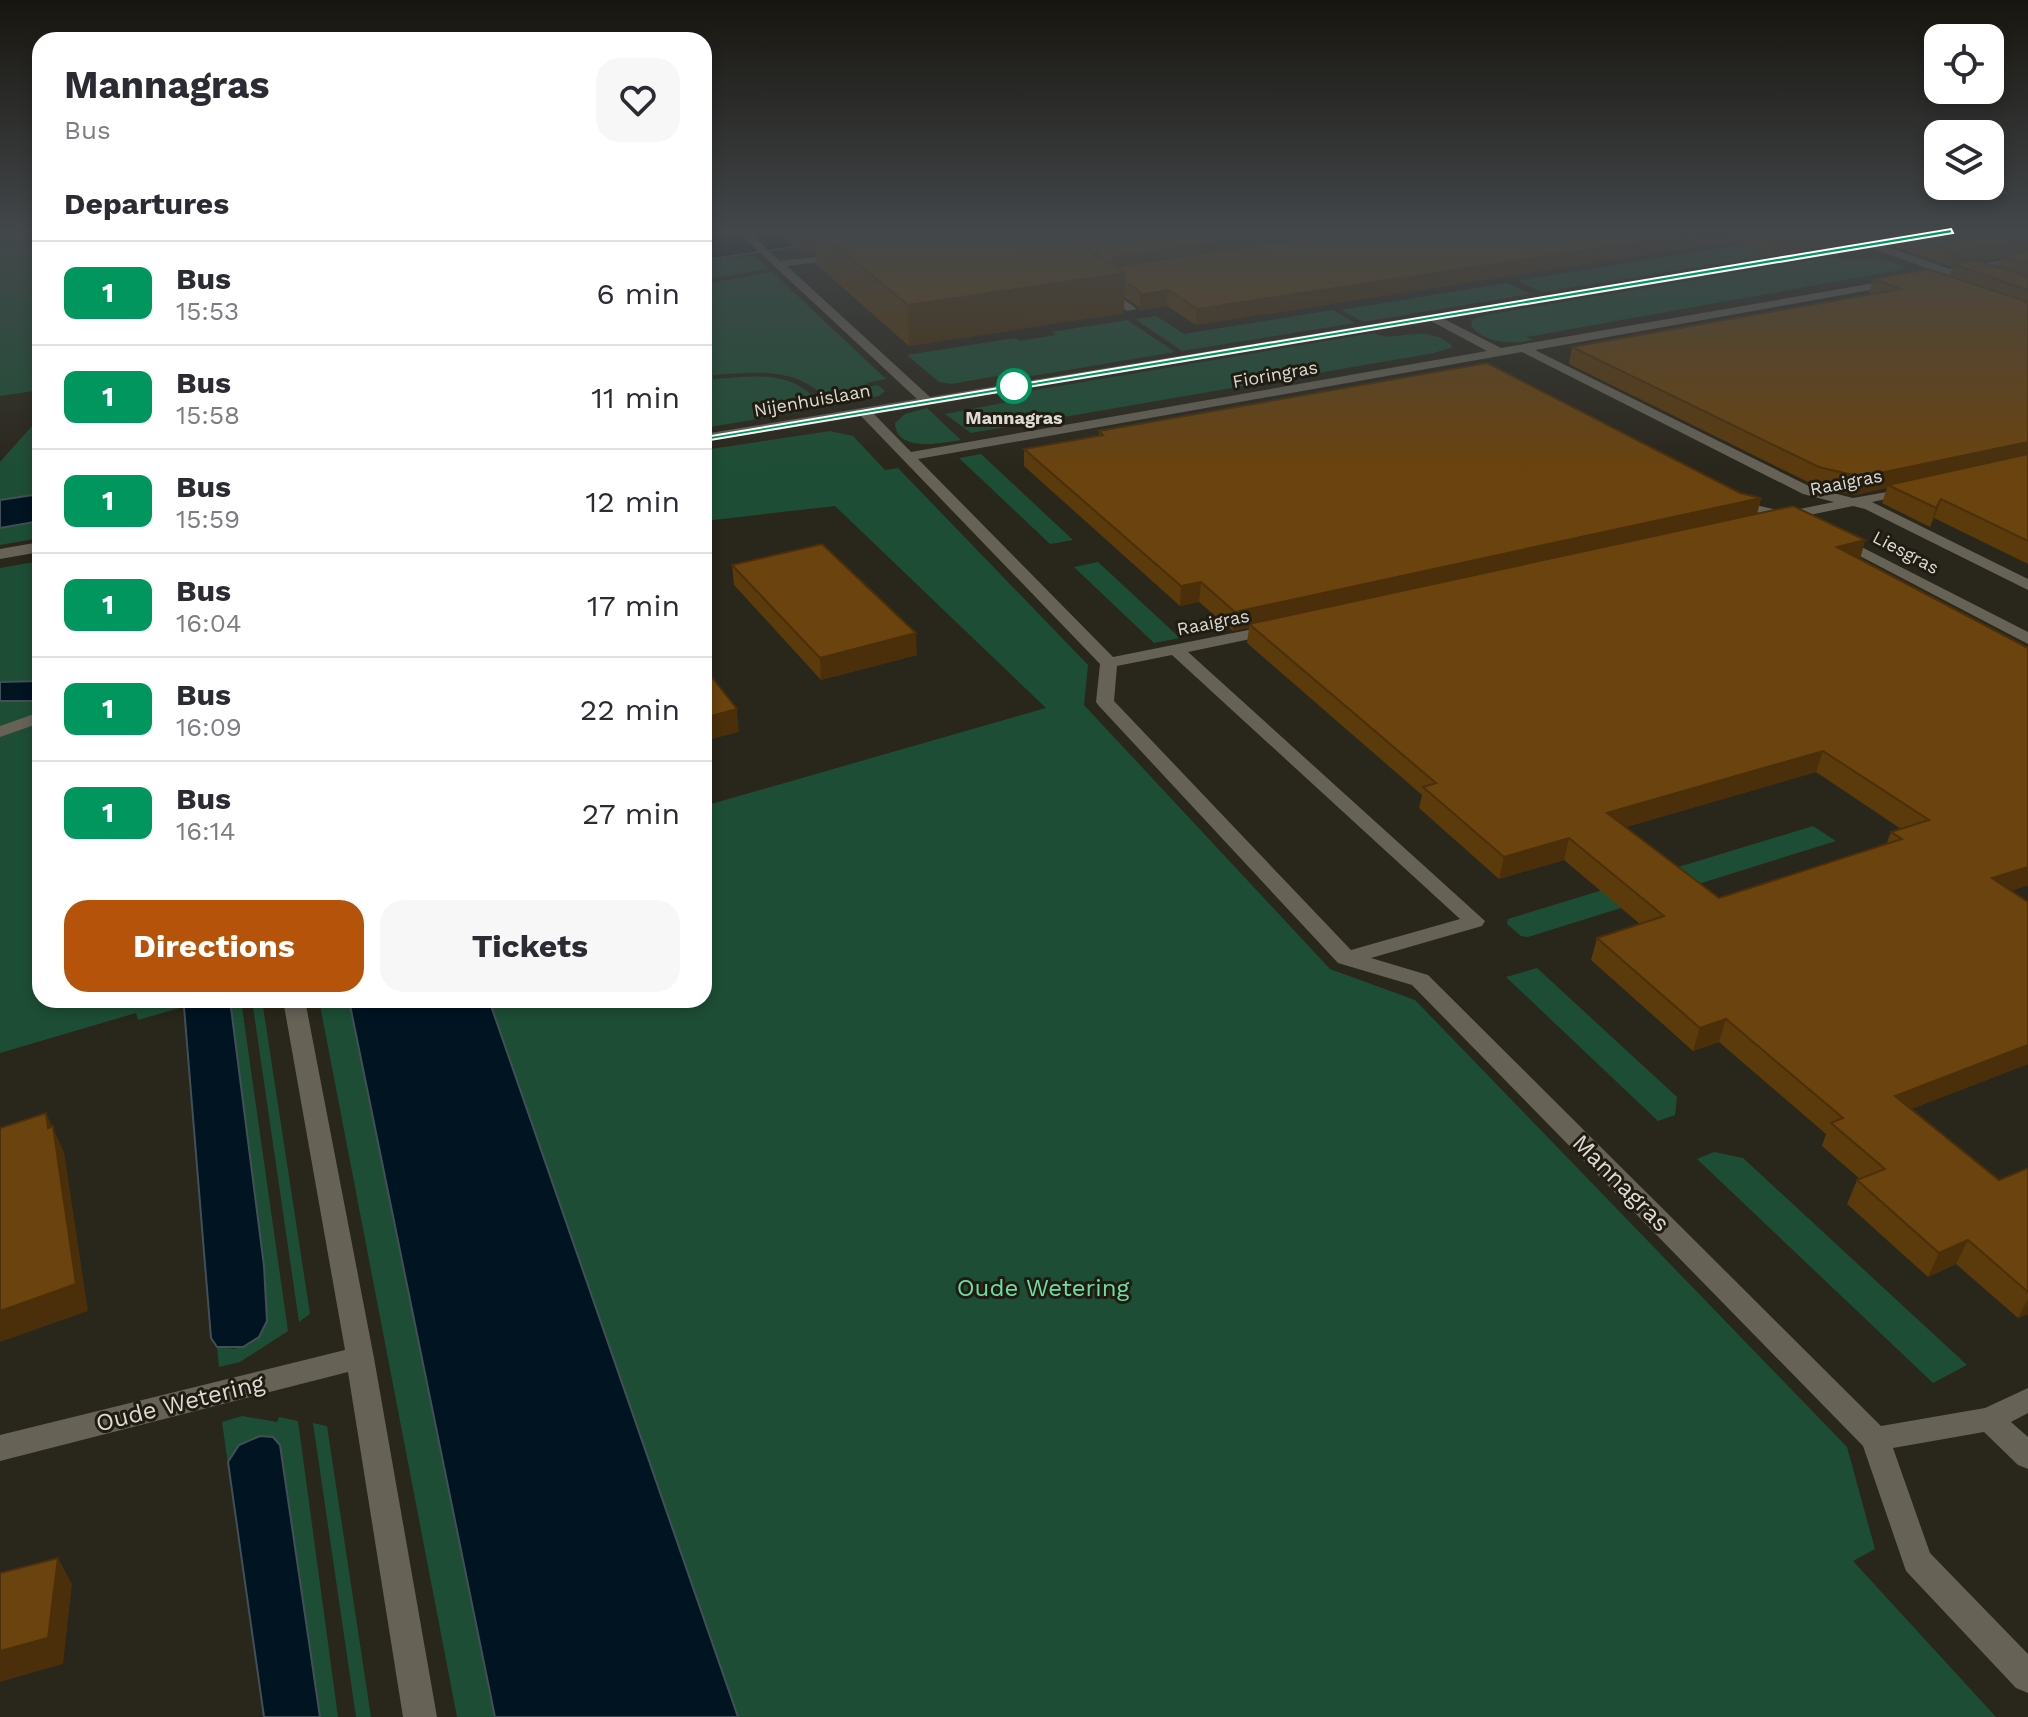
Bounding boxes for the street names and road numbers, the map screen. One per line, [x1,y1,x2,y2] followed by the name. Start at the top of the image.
[1231,356,1319,392] street label: Fioringras
[752,379,872,421] street label: Nijenhuislaan
[1808,465,1884,499] street label: Raaigras
[1869,526,1943,578] street label: Liesgras
[1175,605,1251,639] street label: Raaigras
[1567,1129,1675,1237] street label: Mannagras
[93,1368,267,1437] street label: Oude Wetering

